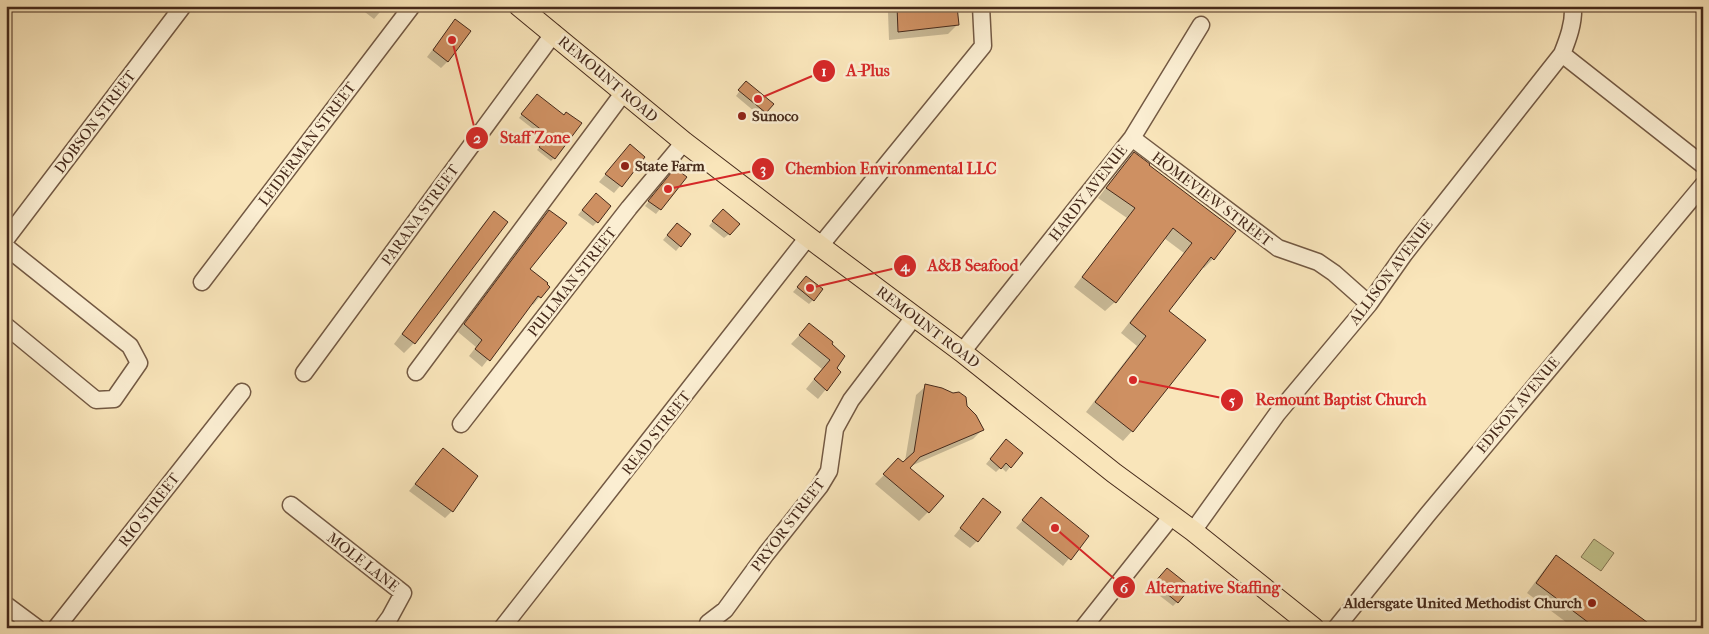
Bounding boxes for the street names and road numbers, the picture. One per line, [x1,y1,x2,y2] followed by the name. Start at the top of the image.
[554,32,662,126] street label: REMOUNT ROAD
[50,66,140,177] street label: DOBSON STREET
[255,78,360,210] street label: LEIDERMAN STREET
[1045,141,1131,245] street label: HARDY AVENUE
[1148,148,1276,251] street label: HOMEVIEW STREET
[377,160,463,269] street label: PARANA STREET
[1345,216,1437,329] street label: ALLISON AVENUE
[524,223,621,340] street label: PULLMAN STREET
[873,282,983,372] street label: REMOUNT ROAD
[1472,353,1564,457] street label: EDISON AVENUE
[618,387,695,479] street label: READ STREET
[115,469,184,551] street label: RIO STREET
[747,474,829,575] street label: PRYOR STREET
[324,528,402,596] street label: MOLE LANE

